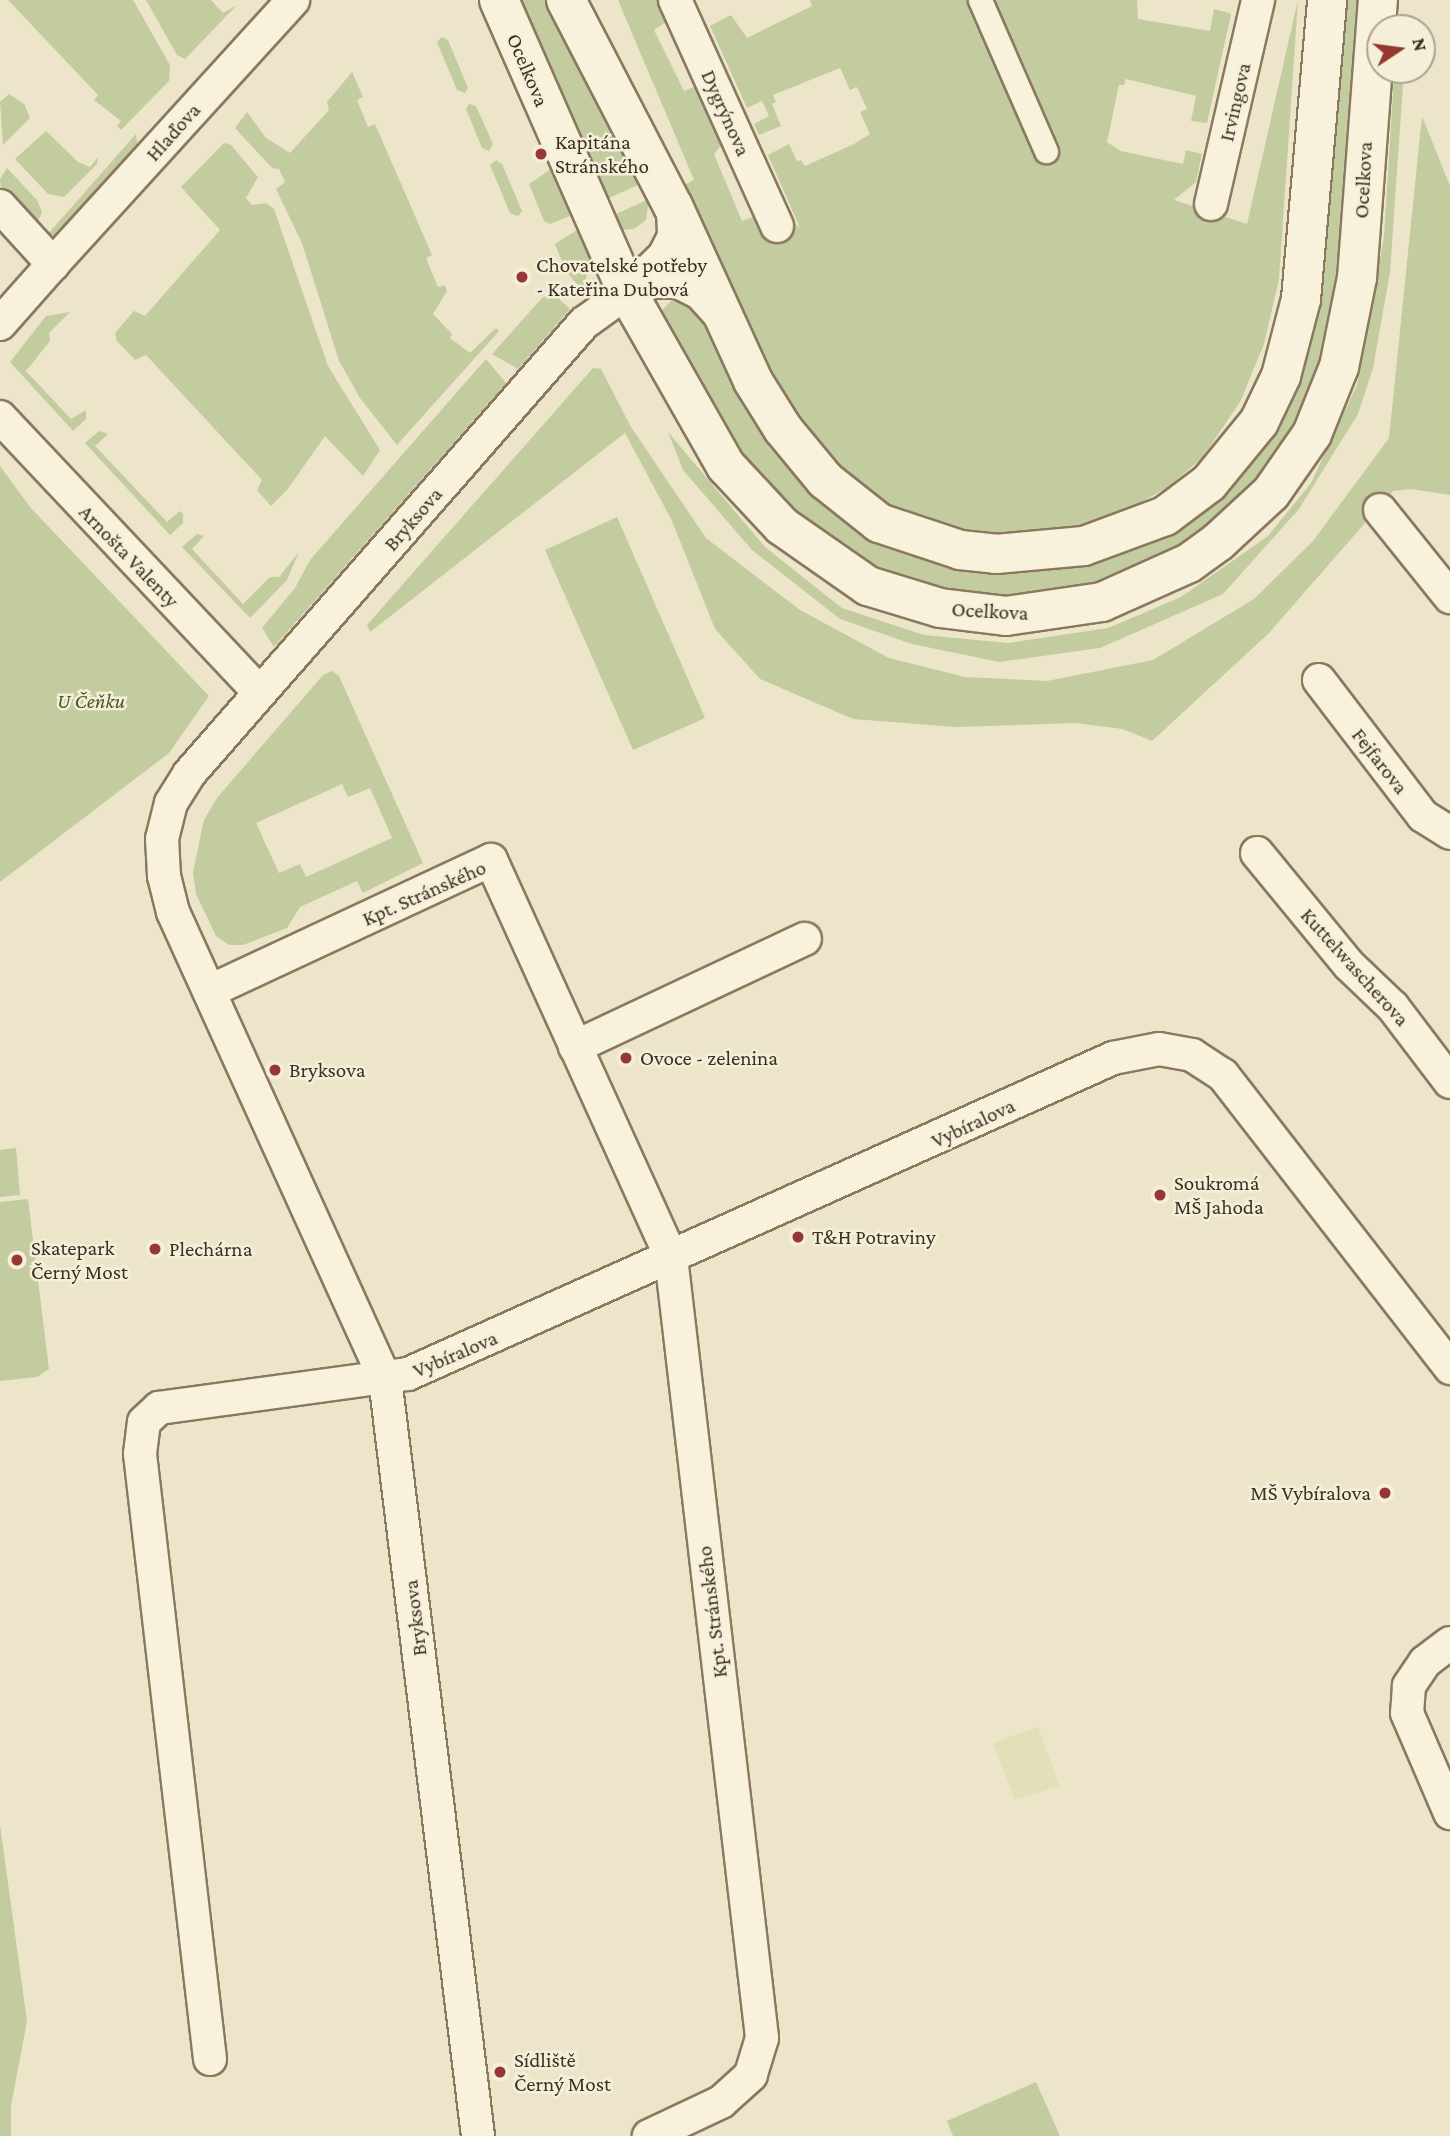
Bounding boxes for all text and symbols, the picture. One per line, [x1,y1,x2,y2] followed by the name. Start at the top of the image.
[1366,14,1436,84] north arrow
[501,30,555,110] street label: Ocelkova
[1408,36,1432,53] text: N
[1214,60,1256,144] street label: Irvingova
[696,66,756,160] street label: Dygrýnova
[140,98,206,166] street label: Hlaďova
[555,129,649,179] place label: Kapitána Stránského
[1348,141,1378,219] street label: Ocelkova
[533,146,549,162] marker: Kapitána Stránského
[536,252,707,302] place label: Chovatelské potřeby - Kateřina Dubová
[514,269,530,285] marker: Chovatelské potřeby - Kateřina Dubová
[378,482,448,556] street label: Bryksova
[74,499,184,613] street label: Arnošta Valenty
[951,596,1029,626] street label: Ocelkova
[57,688,125,714] park label: U Čeňku
[1346,723,1414,799] street label: Fejfarova
[358,855,490,931] street label: Kpt. Stránského
[1295,903,1415,1031] street label: Kuttelwascherova
[640,1045,778,1071] place label: Ovoce - zelenina
[618,1050,634,1066] marker: Ovoce - zelenina
[289,1057,365,1083] place label: Bryksova
[267,1062,283,1078] marker: Bryksova
[927,1093,1019,1153] street label: Vybíralova
[1174,1170,1264,1220] place label: Soukromá MŠ Jahoda
[1152,1187,1168,1203] marker: Soukromá MŠ Jahoda
[812,1224,936,1250] place label: T&H Potraviny
[790,1229,806,1245] marker: T&H Potraviny
[31,1235,128,1285] place label: Skatepark Černý Most
[169,1236,252,1262] place label: Plechárna
[147,1241,163,1257] marker: Plechárna
[9,1252,25,1268] marker: Skatepark Černý Most
[409,1325,501,1383] street label: Vybíralova
[1250,1480,1371,1506] place label: MŠ Vybíralova
[1377,1485,1393,1501] marker: MŠ Vybíralova
[691,1545,733,1679] street label: Kpt. Stránského
[398,1579,432,1657] street label: Bryksova
[514,2047,611,2097] place label: Sídliště Černý Most
[492,2064,508,2080] marker: Sídliště Černý Most

